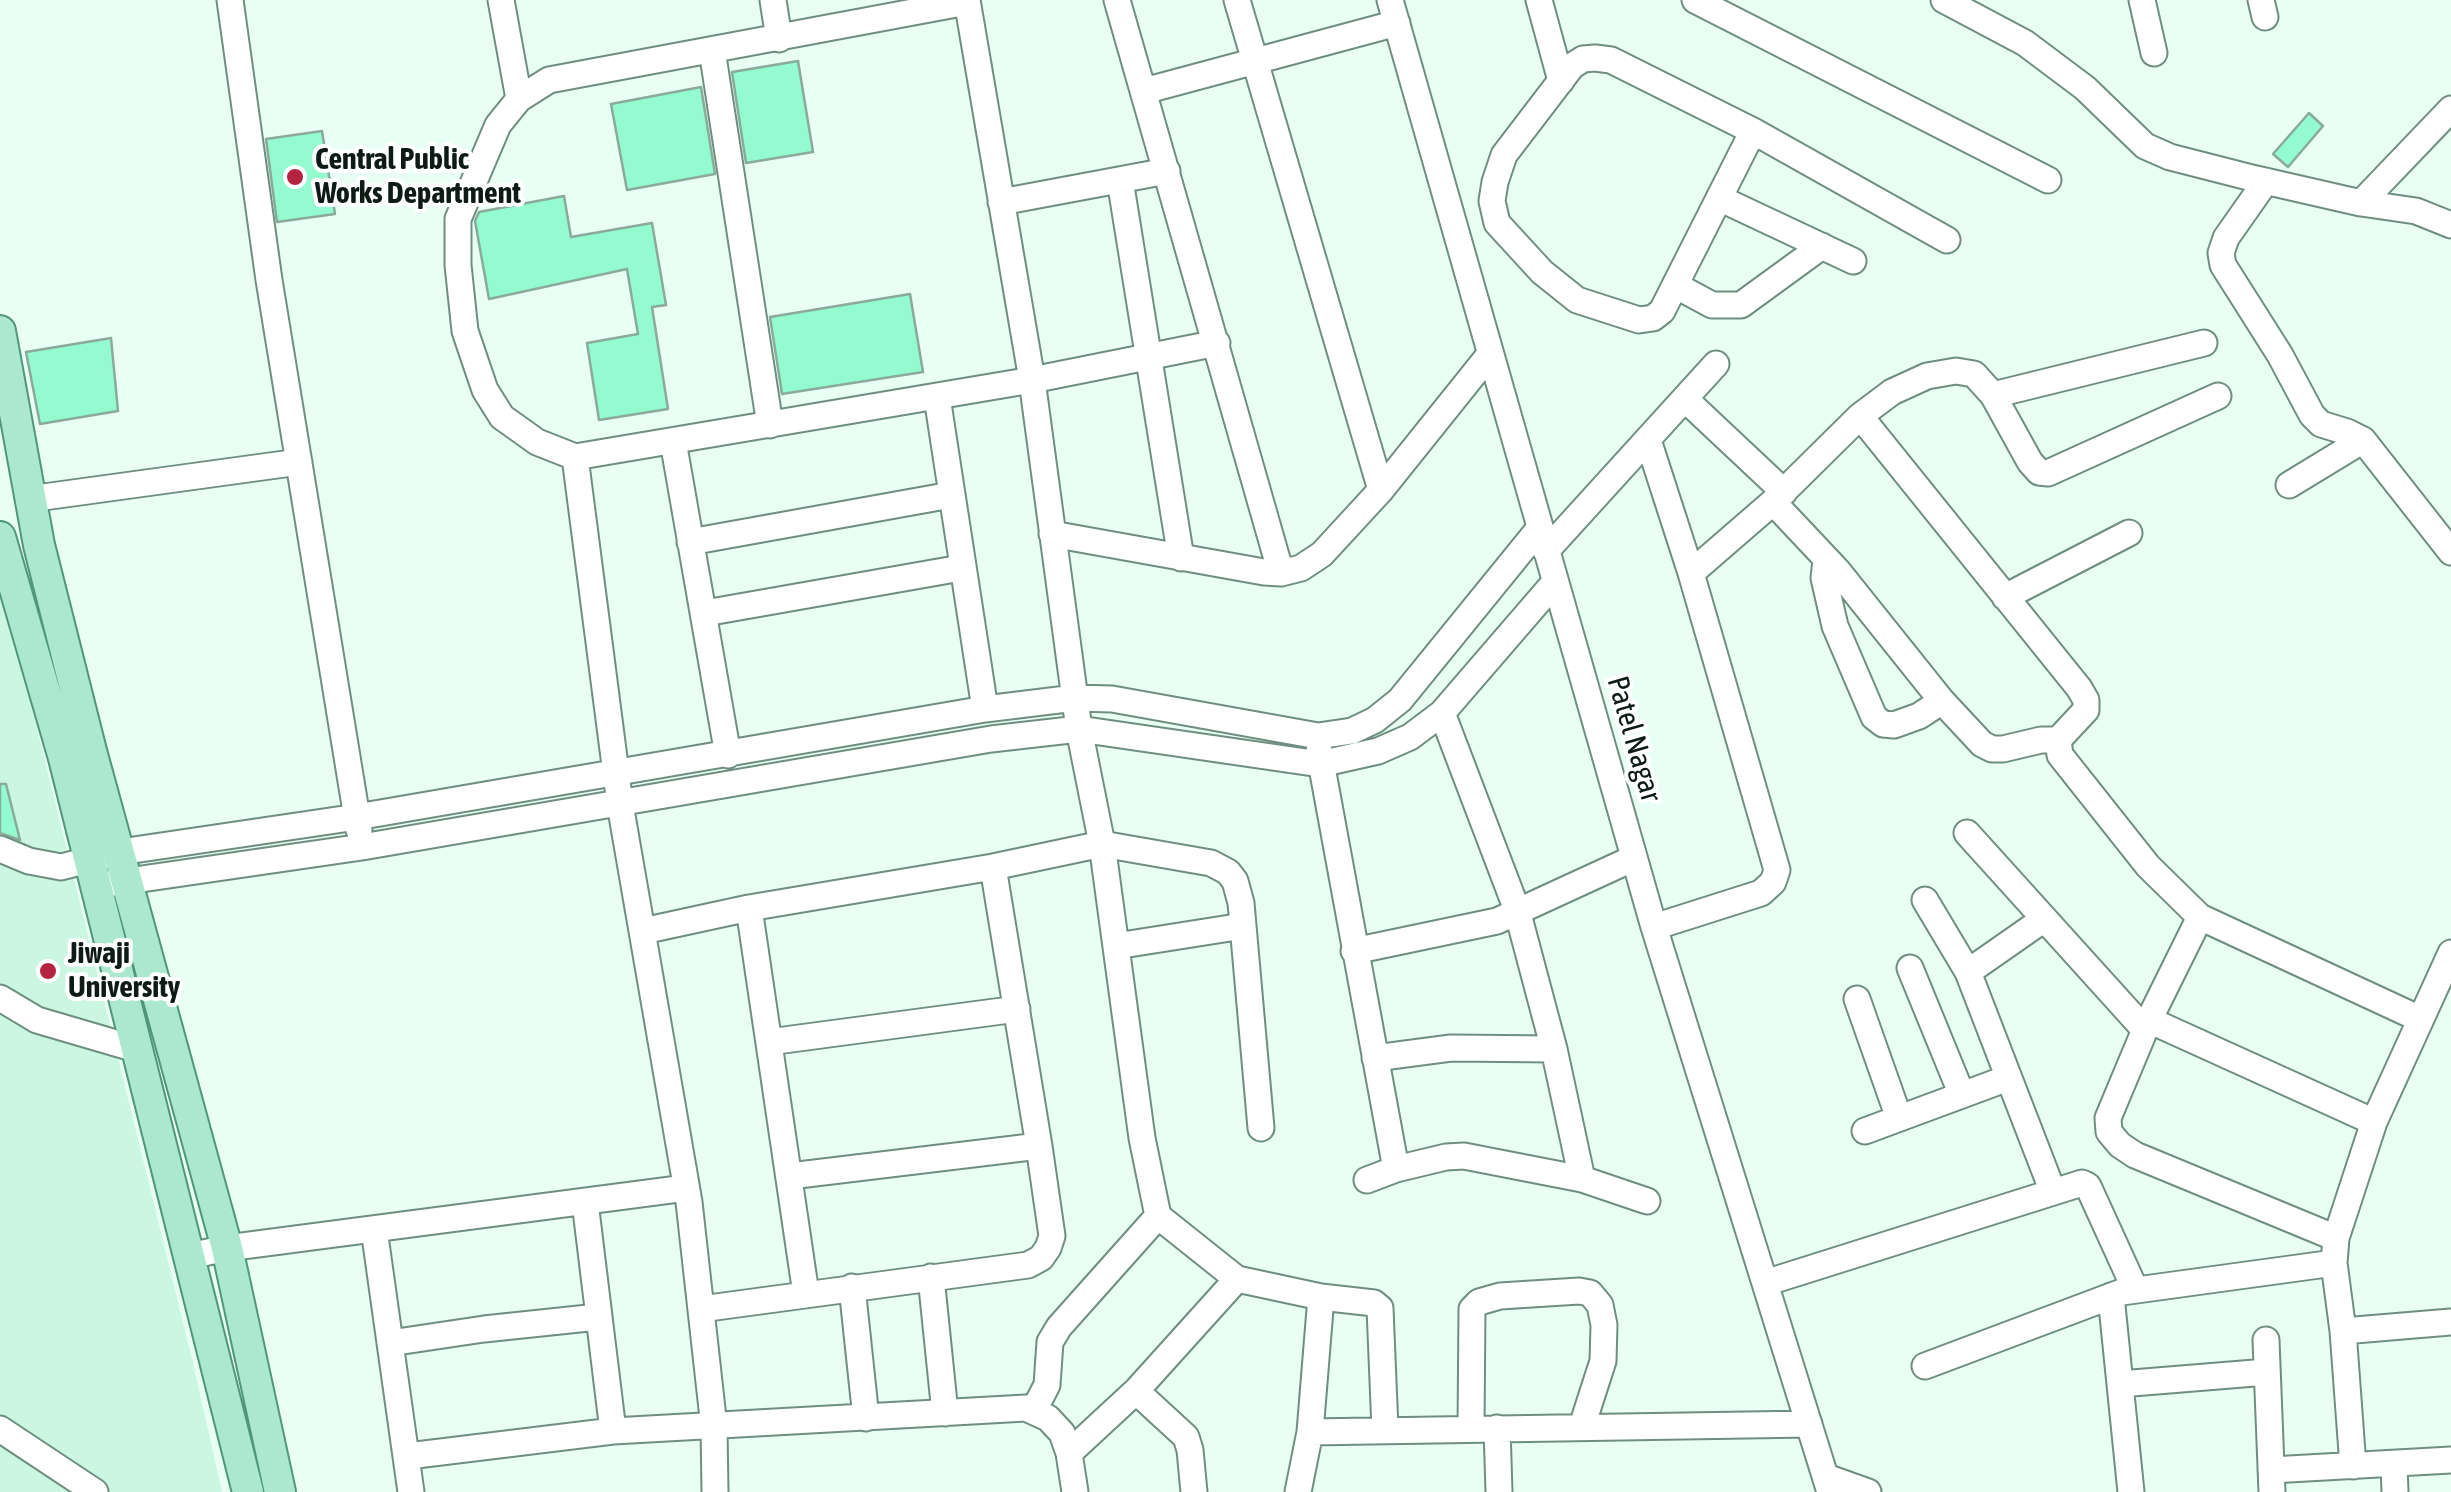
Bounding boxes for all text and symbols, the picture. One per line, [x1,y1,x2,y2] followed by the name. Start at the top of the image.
[315,142,521,212] place label: Central Public Works Department
[284,166,306,188] marker: Central Public Works Department
[1599,672,1669,806] street label: Patel Nagar
[68,936,180,1006] place label: Jiwaji University
[37,960,59,982] marker: Jiwaji University

